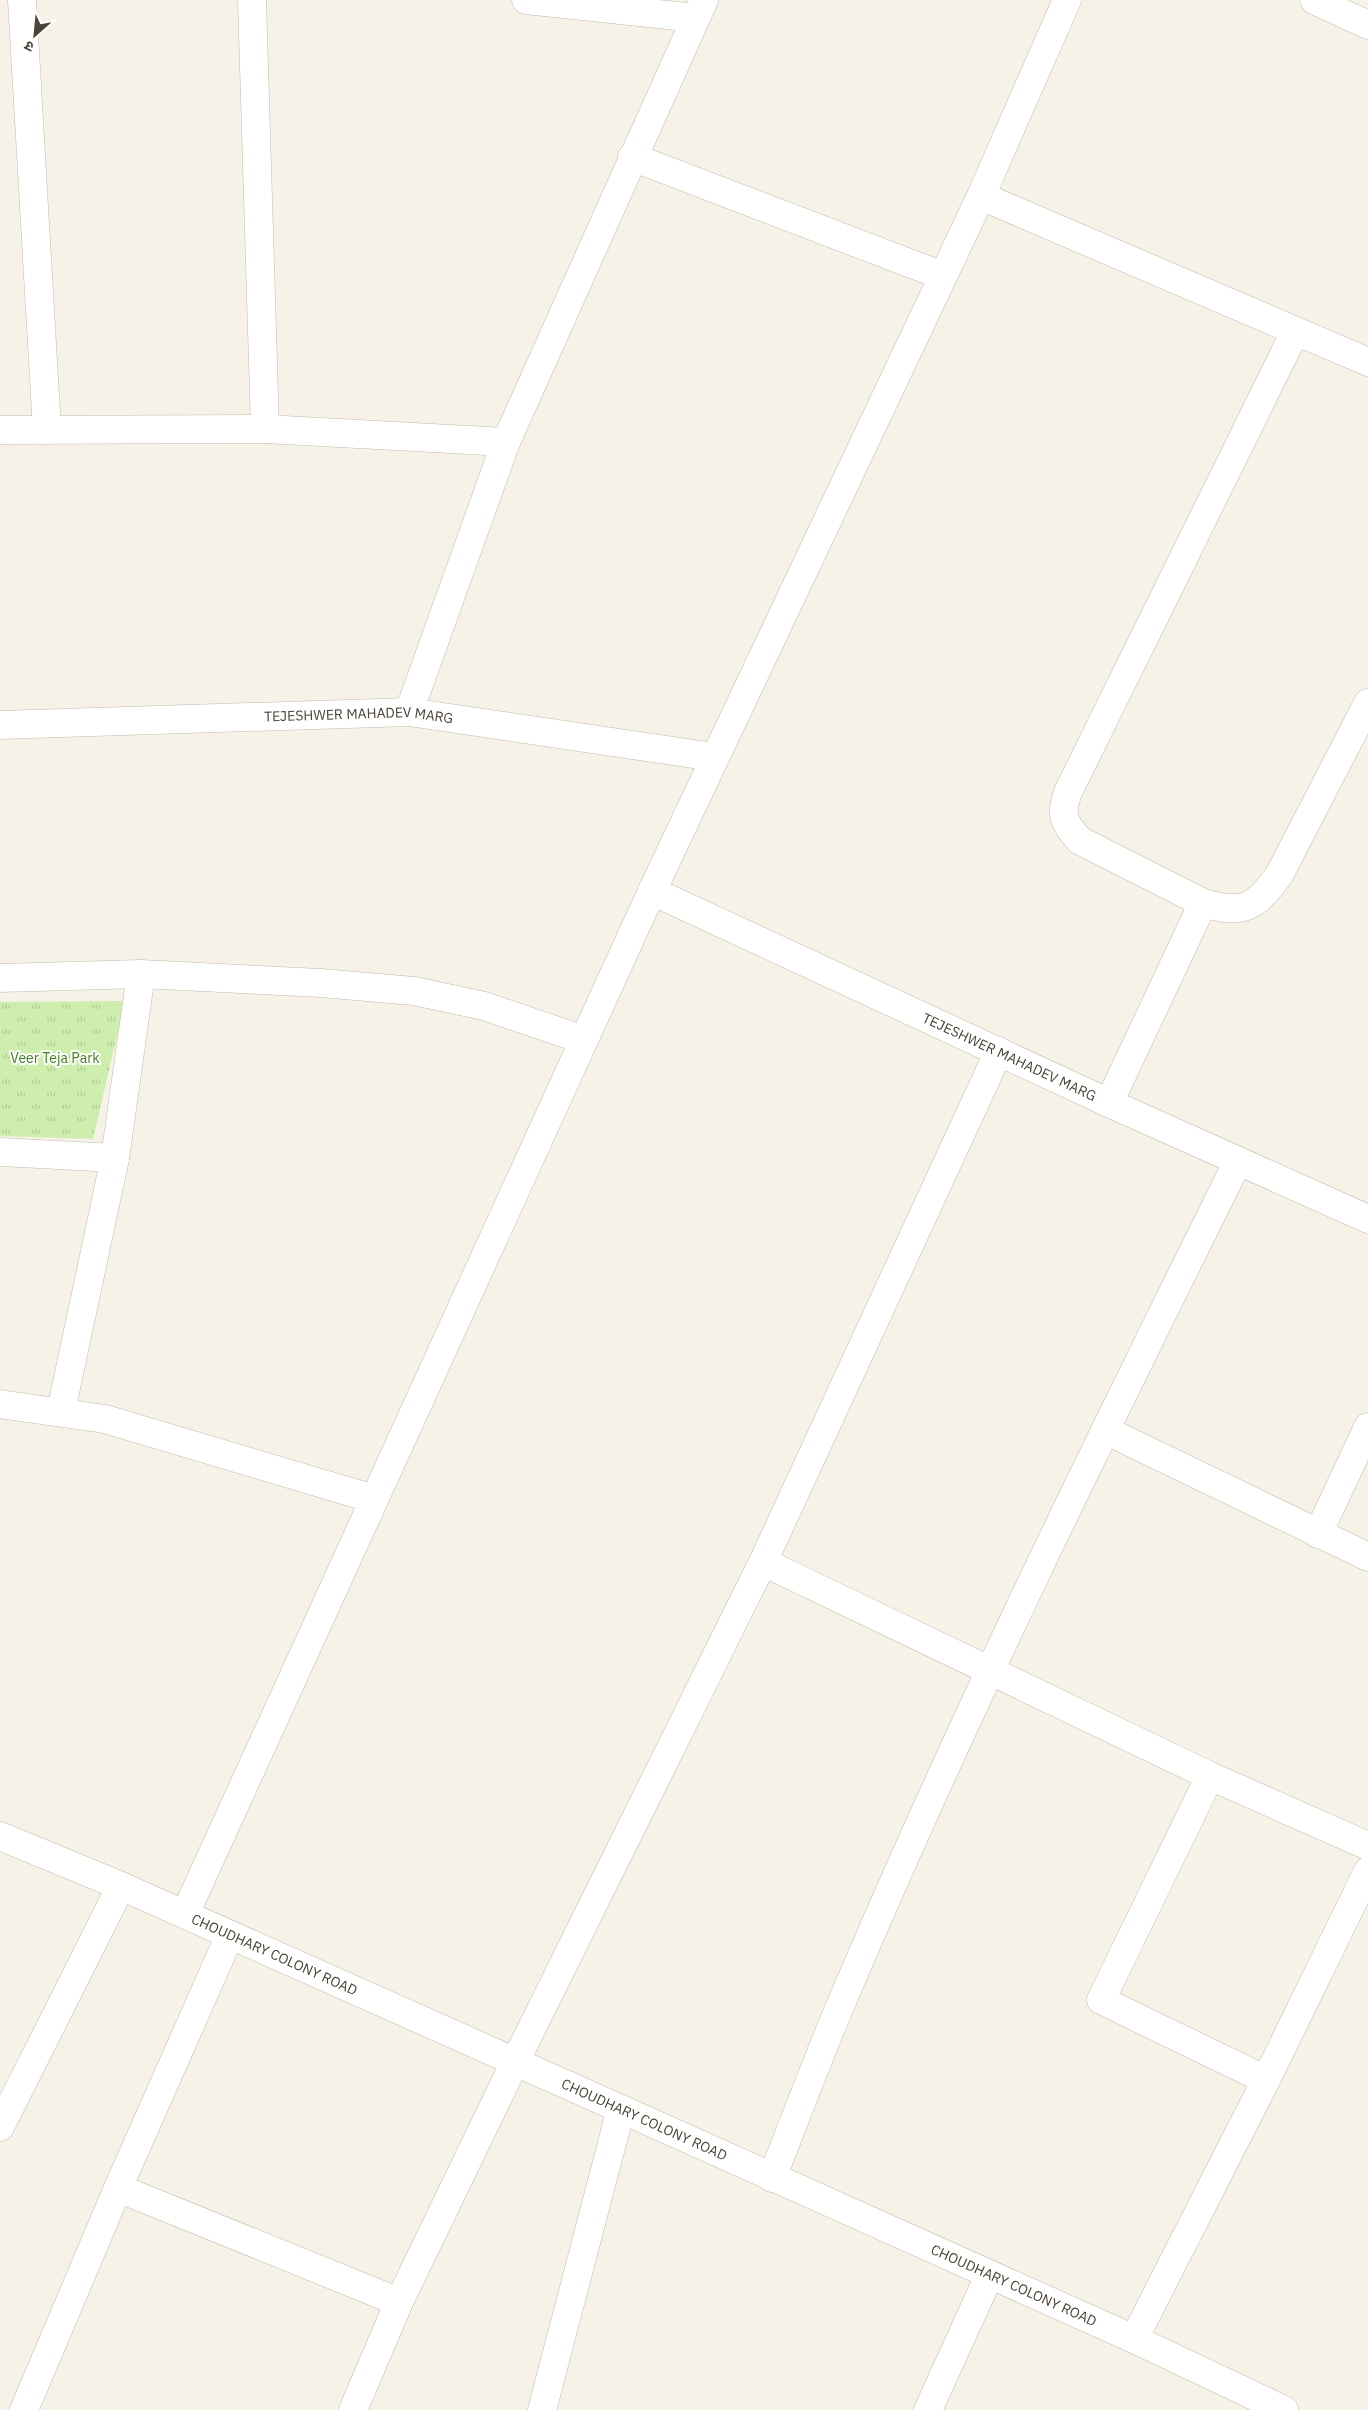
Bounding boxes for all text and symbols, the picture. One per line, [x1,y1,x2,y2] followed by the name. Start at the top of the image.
[10,10,60,60] north arrow
[21,36,37,56] text: उ
[264,703,454,727] street label: TEJESHWER MAHADEV MARG
[920,1009,1099,1105] street label: TEJESHWER MAHADEV MARG
[10,1049,100,1067] park label: Veer Teja Park
[189,1910,360,1999] street label: CHOUDHARY COLONY ROAD
[559,2075,730,2164] street label: CHOUDHARY COLONY ROAD
[928,2240,1100,2330] street label: CHOUDHARY COLONY ROAD

